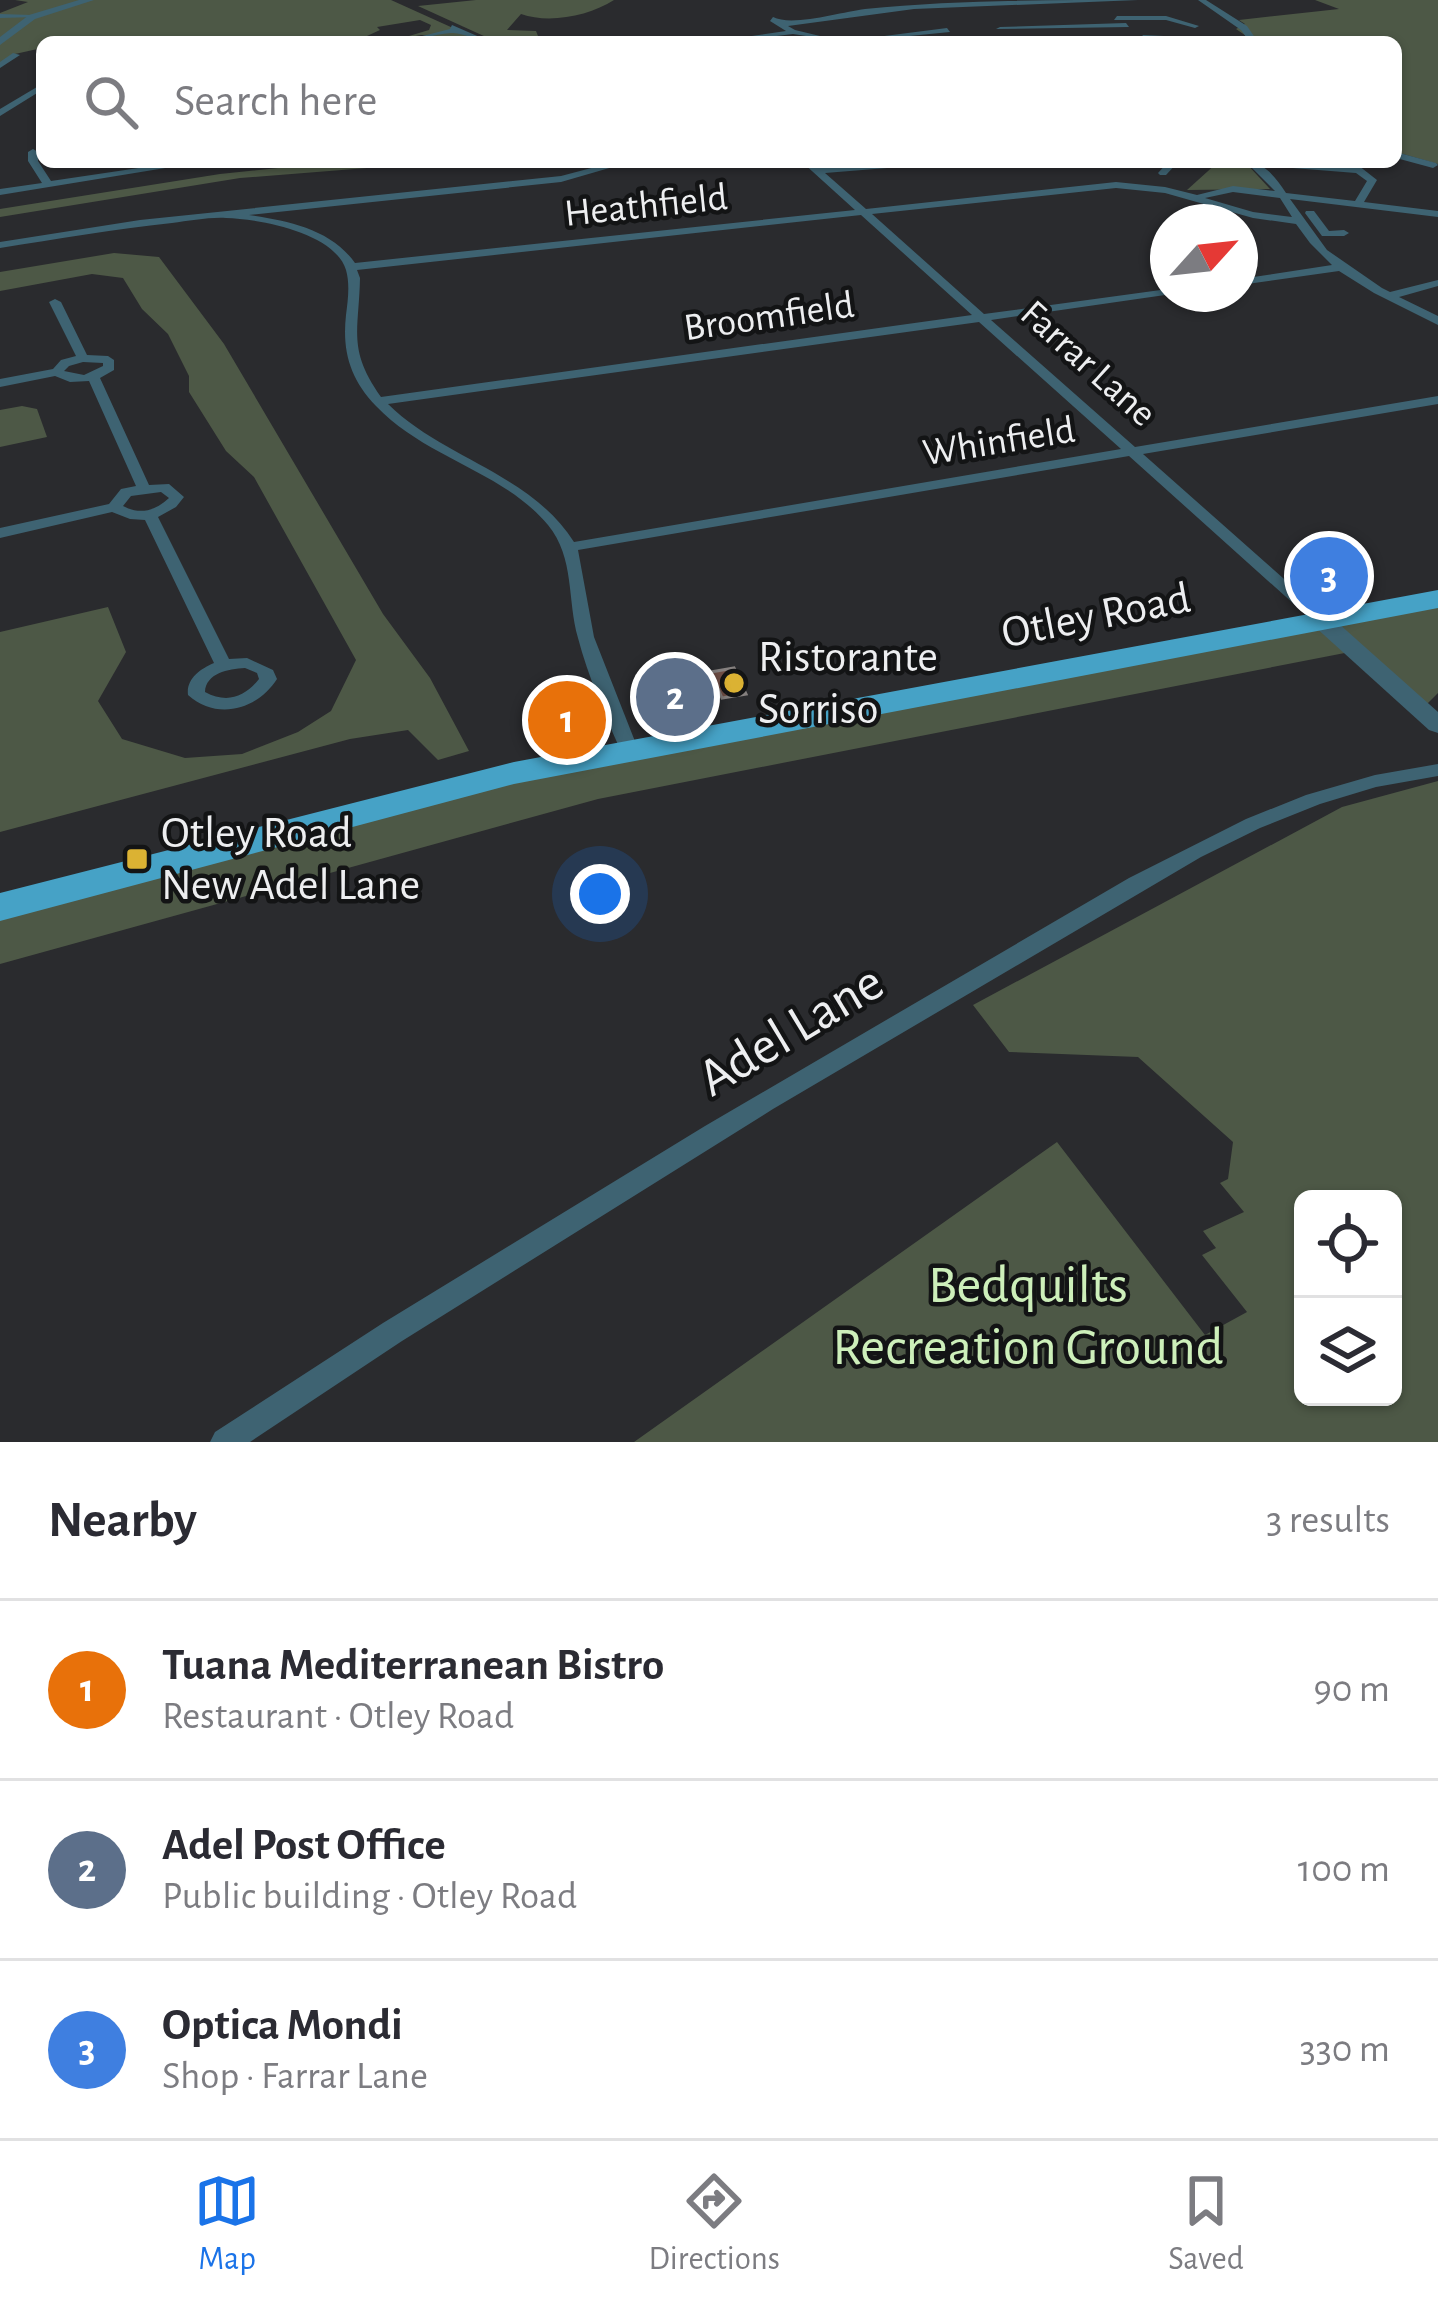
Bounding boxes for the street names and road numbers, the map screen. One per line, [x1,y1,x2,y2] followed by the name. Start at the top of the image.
[563,178,729,234] street label: Heathfield
[681,286,857,348] street label: Broomfield
[1013,294,1163,434] street label: Farrar Lane
[920,411,1078,473] street label: Whinfield
[998,576,1194,656] street label: Otley Road
[689,955,893,1107] street label: Adel Lane

